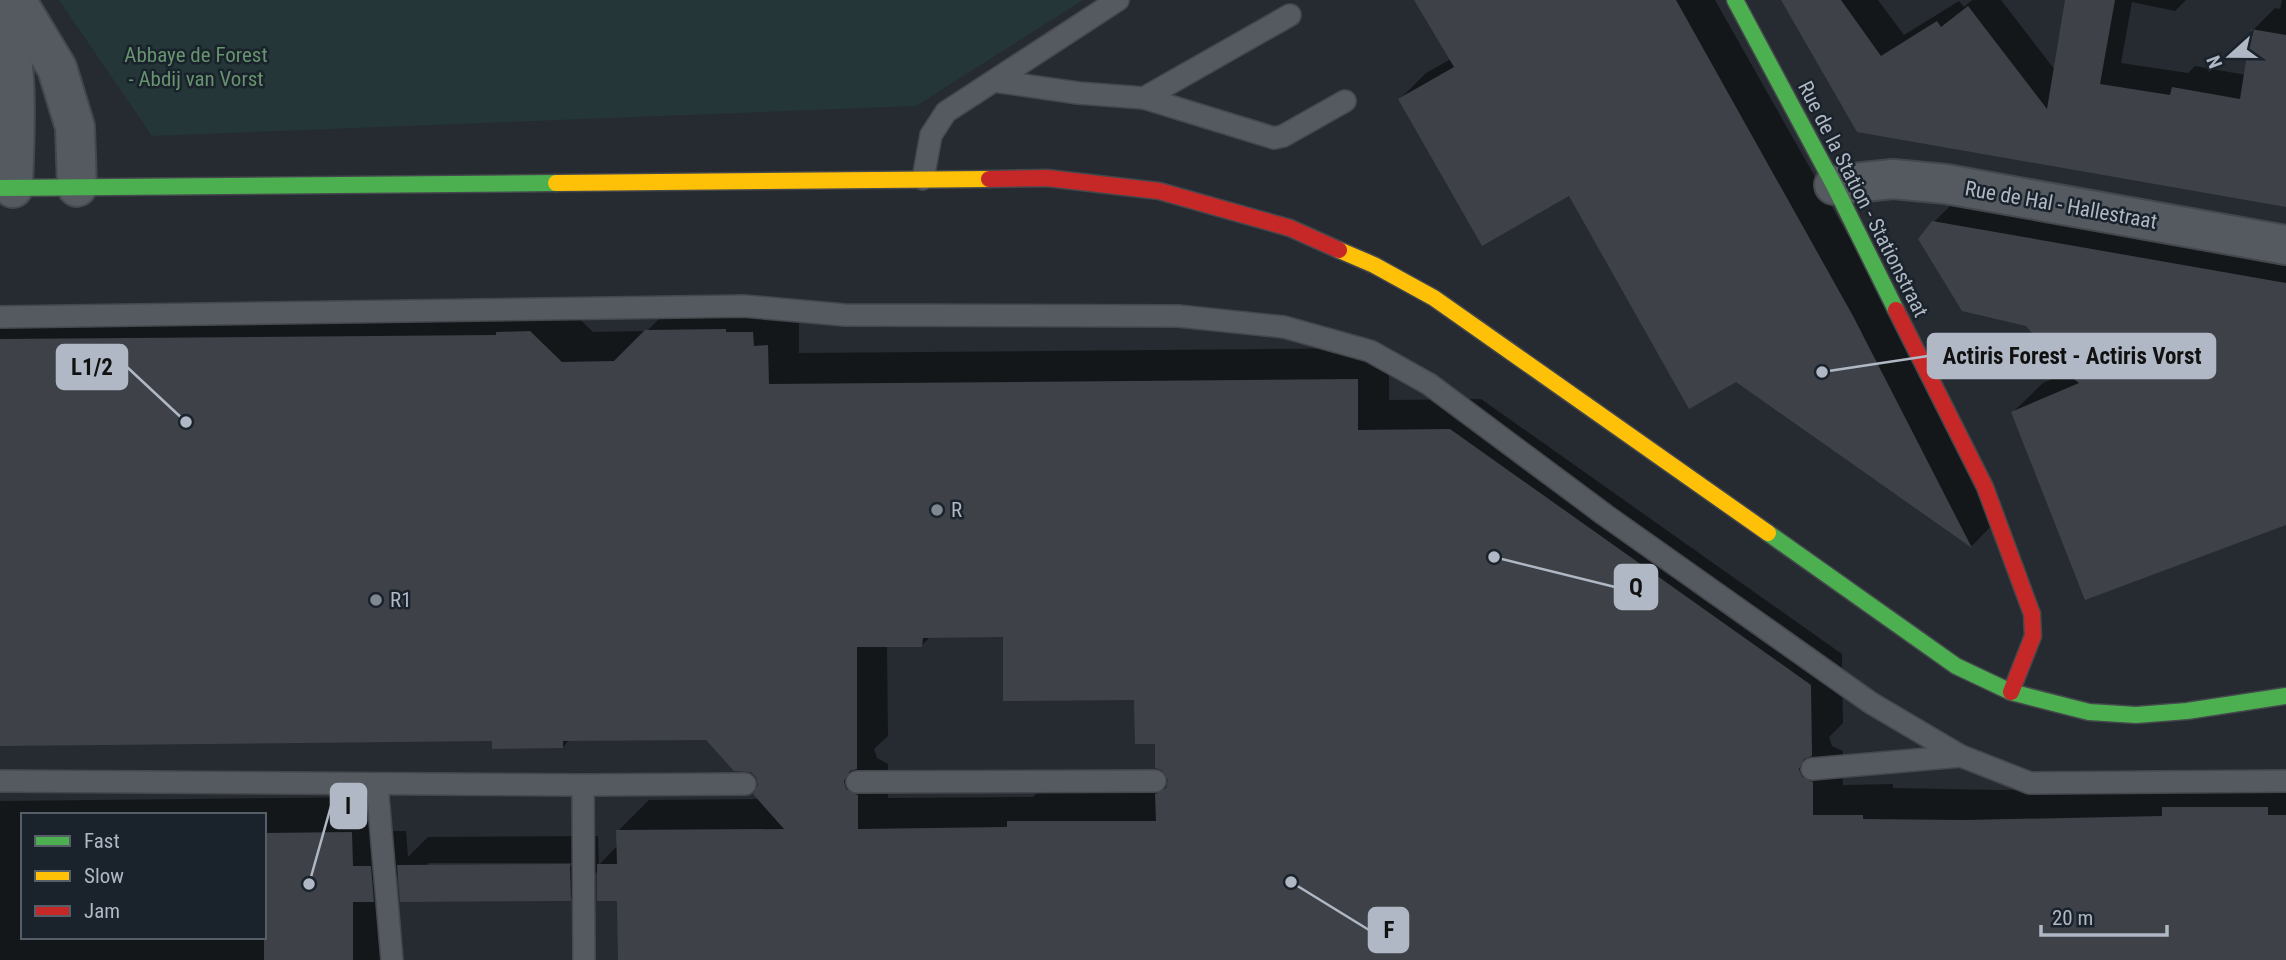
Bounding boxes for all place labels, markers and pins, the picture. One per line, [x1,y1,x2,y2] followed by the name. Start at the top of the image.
[1928,334,2215,378] callout: Actiris Forest - Actiris Vorst
[57,345,127,389] callout: L1/2
[951,498,962,522] place label: R
[929,502,945,518] marker: R
[1615,565,1657,609] callout: Q
[390,588,412,612] place label: R1
[368,592,384,608] marker: R1
[331,784,366,828] callout: I
[1369,908,1408,952] callout: F

